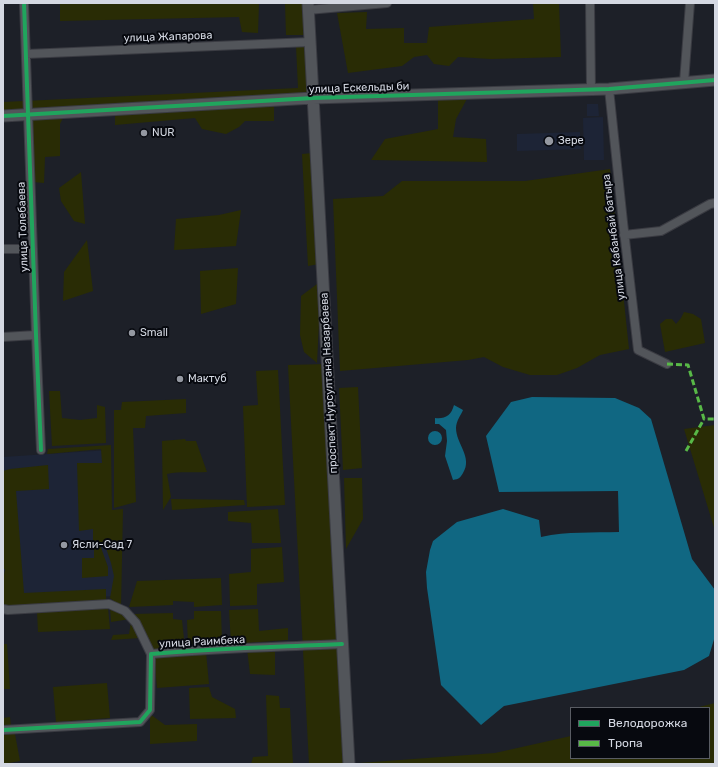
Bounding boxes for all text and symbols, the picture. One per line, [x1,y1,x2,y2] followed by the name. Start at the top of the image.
[123,29,213,45] street label: улица Жапарова
[308,80,410,96] street label: улица Ескельды би
[152,126,175,140] place label: NUR
[139,128,149,138] marker: NUR
[558,134,584,148] place label: Зере
[543,135,555,147] marker: Зере
[600,173,628,301] street label: улица Кабанбай батыра
[15,182,31,272] street label: улица Толебаева
[318,292,340,474] street label: проспект Нурсултана Назарбаева
[140,326,168,340] place label: Small
[127,328,137,338] marker: Small
[188,372,227,386] place label: Мактуб
[175,374,185,384] marker: Мактуб
[72,538,132,552] place label: Ясли-Сад 7
[59,540,69,550] marker: Ясли-Сад 7
[159,633,245,651] street label: улица Раимбека
[570,707,710,759] legend
[608,716,687,730] text: Велодорожка
[608,736,643,750] text: Тропа

